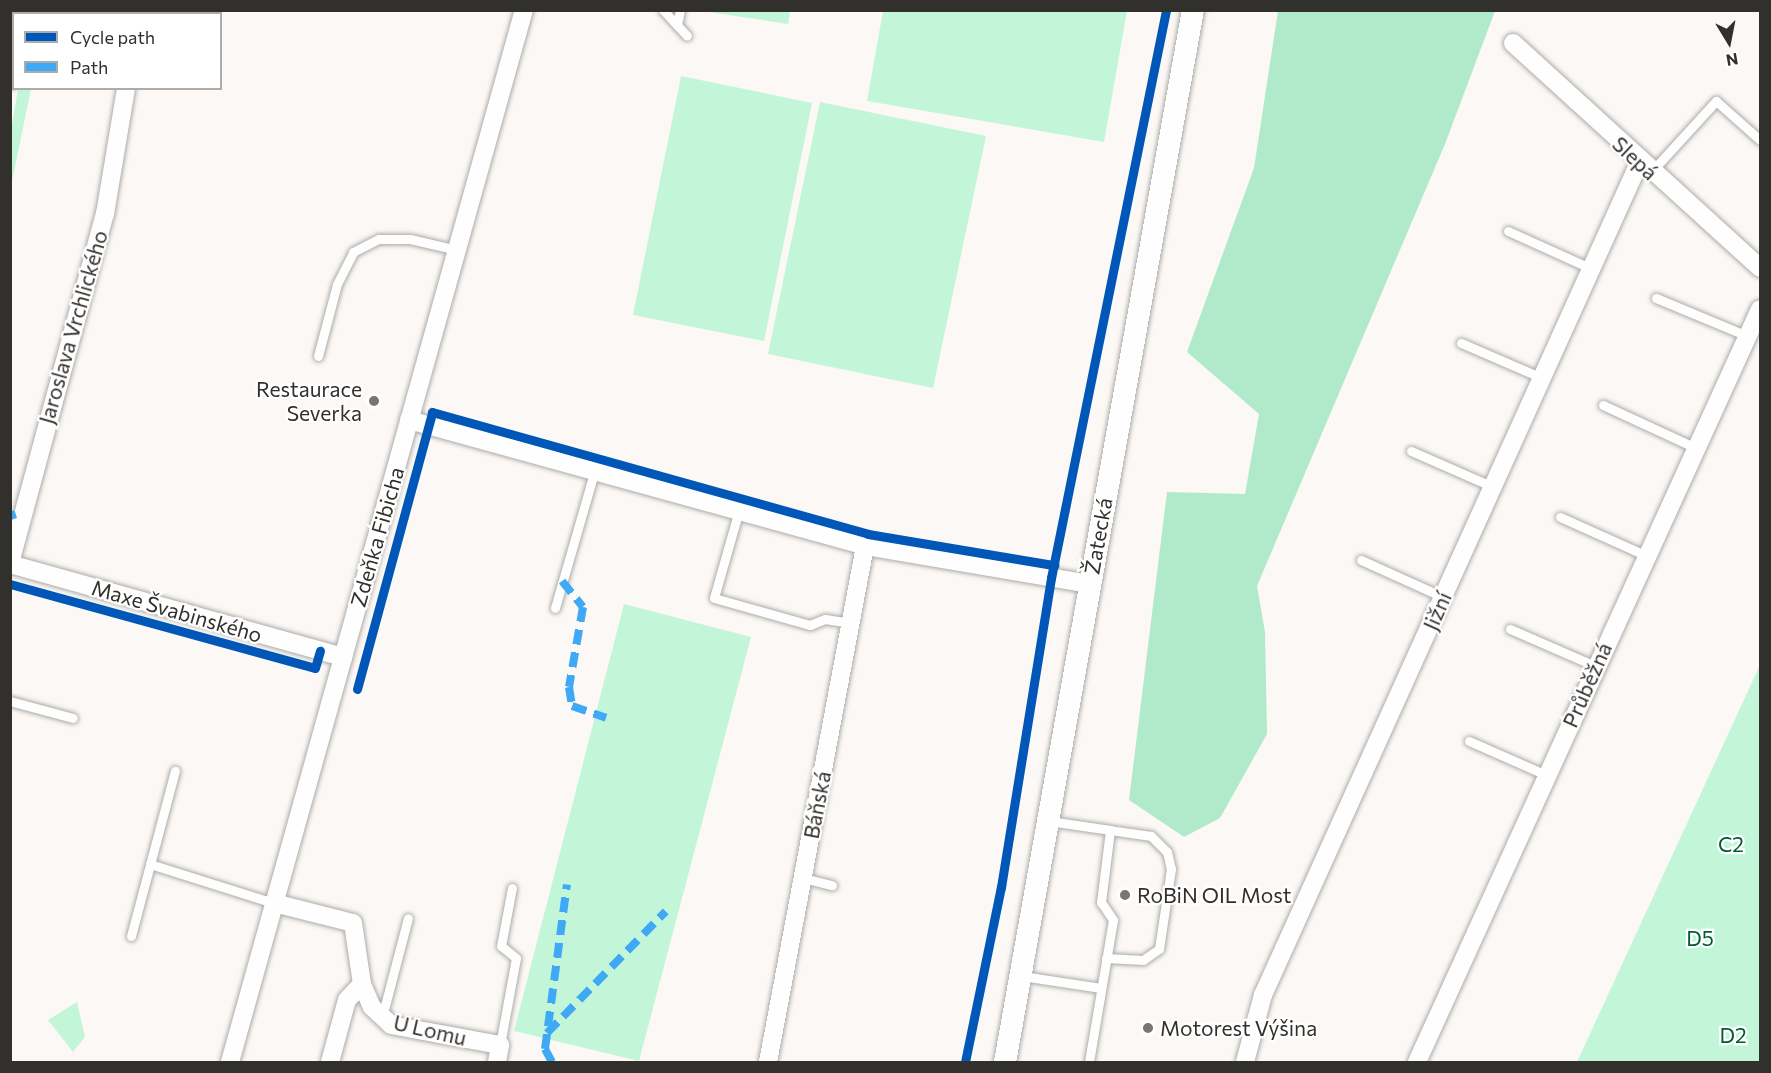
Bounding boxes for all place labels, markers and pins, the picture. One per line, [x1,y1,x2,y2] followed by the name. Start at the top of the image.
[256,376,362,426] place label: Restaurace Severka
[367,394,381,408] marker: Restaurace Severka
[1137,882,1291,908] place label: RoBiN OIL Most
[1118,888,1132,902] marker: RoBiN OIL Most
[1160,1015,1317,1041] place label: Motorest Výšina
[1141,1021,1155,1035] marker: Motorest Výšina

